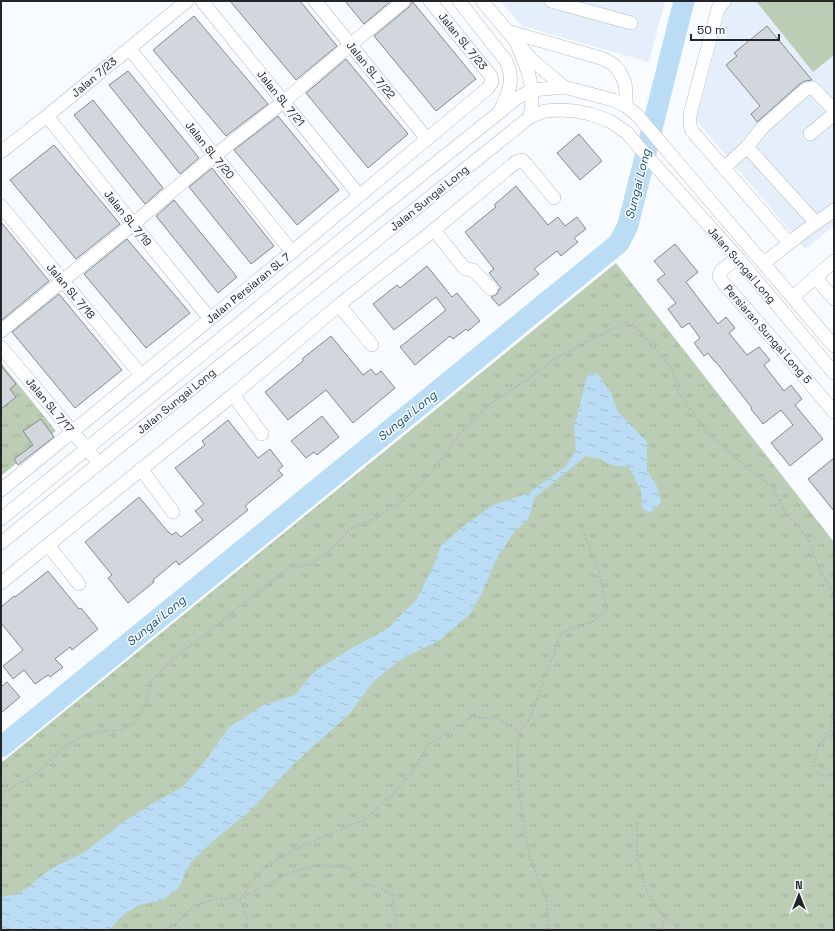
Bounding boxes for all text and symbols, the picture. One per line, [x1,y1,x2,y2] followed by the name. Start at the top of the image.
[436,9,491,73] street label: Jalan SL 7/23
[691,16,779,42] scale bar
[697,22,725,38] text: 50 m
[344,38,399,102] street label: Jalan SL 7/22
[69,54,120,100] street label: Jalan 7/23
[254,67,308,129] street label: Jalan SL 7/21
[182,118,238,182] street label: Jalan SL 7/20
[622,146,655,221] water label: Sungai Long
[387,162,471,234] street label: Jalan Sungai Long
[101,187,155,249] street label: Jalan SL 7/19
[705,224,779,306] street label: Jalan Sungai Long
[203,250,293,326] street label: Jalan Persiaran SL 7
[44,260,98,322] street label: Jalan SL 7/18
[721,282,815,387] street label: Persiaran Sungai Long 5
[134,365,218,437] street label: Jalan Sungai Long
[23,375,77,435] street label: Jalan SL 7/17
[374,386,441,445] water label: Sungai Long
[123,591,190,650] water label: Sungai Long
[779,875,819,915] north arrow
[795,878,803,892] text: N

